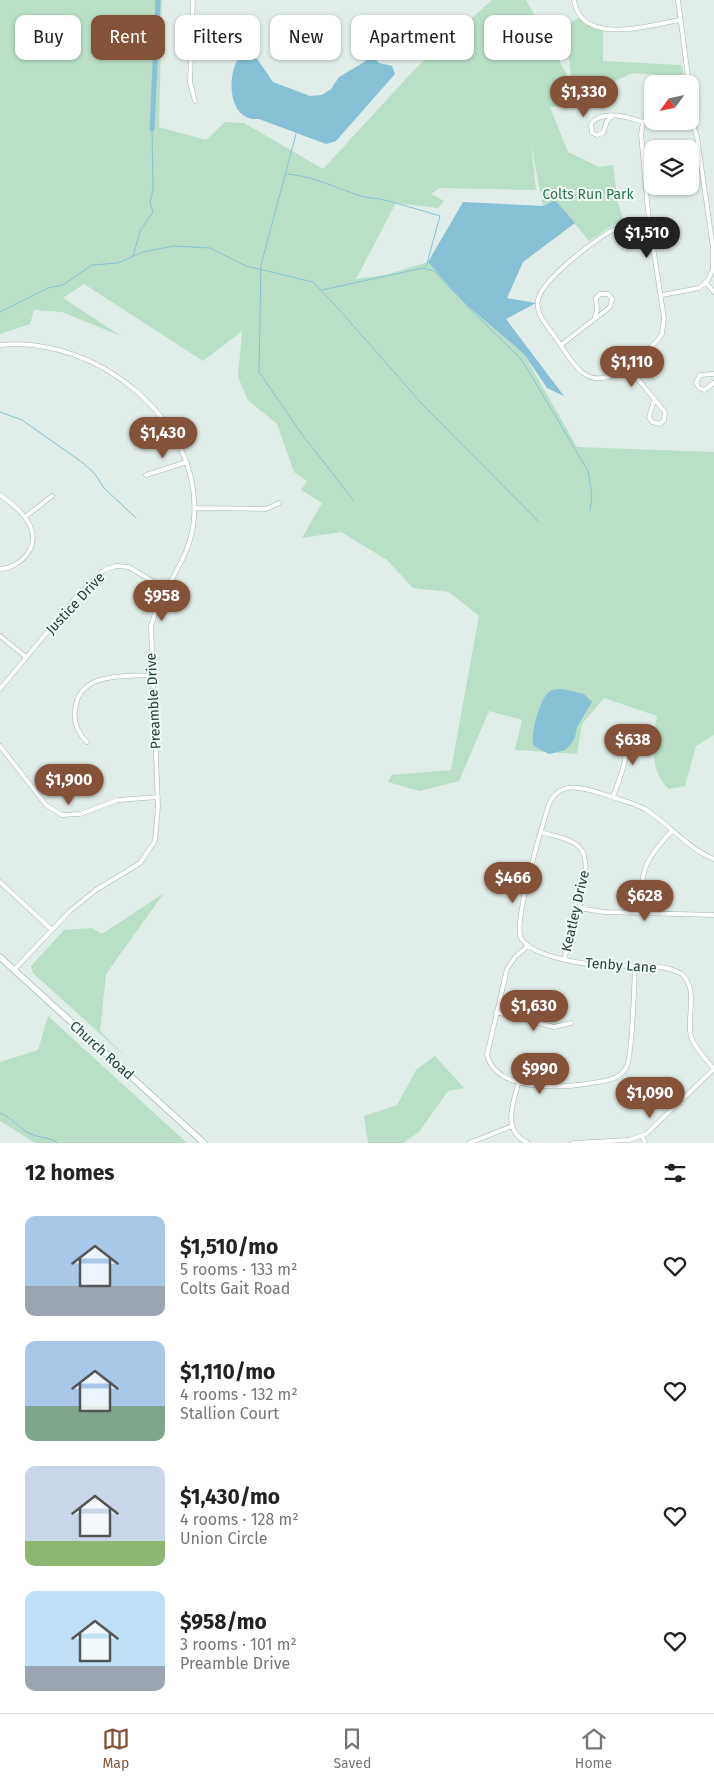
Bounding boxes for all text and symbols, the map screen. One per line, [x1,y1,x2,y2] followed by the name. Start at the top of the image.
[15,15,81,60] chip: Buy
[91,15,165,60] chip: Rent
[175,15,260,60] chip: Filters
[270,15,341,60] chip: New
[351,15,474,60] chip: Apartment
[484,15,571,60] chip: House
[644,75,699,130] north arrow
[644,75,699,195] map controls
[543,76,625,118] pin: $1,330
[561,82,607,101] text: $1,330
[644,140,699,195] button: layers
[542,186,634,203] park label: Colts Run Park
[606,216,688,259] pin: $1,510
[625,223,669,242] text: $1,510
[591,346,673,388] pin: $1,110
[611,352,653,371] text: $1,110
[122,416,204,459] pin: $1,430
[140,423,186,442] text: $1,430
[42,569,108,638] street label: Justice Drive
[132,580,192,622] pin: $958
[144,586,180,605] text: $958
[142,652,165,750] street label: Preamble Drive
[603,724,663,766] pin: $638
[615,730,651,749] text: $638
[28,764,110,806] pin: $1,900
[46,770,92,789] text: $1,900
[483,862,543,904] pin: $466
[495,868,531,887] text: $466
[558,869,593,954] street label: Keatley Drive
[615,880,675,922] pin: $628
[627,886,663,905] text: $628
[585,955,657,976] street label: Tenby Lane
[493,990,575,1032] pin: $1,630
[511,996,557,1015] text: $1,630
[66,1017,137,1083] street label: Church Road
[510,1052,570,1095] pin: $990
[522,1059,558,1078] text: $990
[609,1076,691,1119] pin: $1,090
[627,1083,673,1102] text: $1,090
[661,1159,689,1187] icon: filters
[25,1160,114,1186] text: 12 homes
[180,1234,278,1260] text: $1,510/mo
[65,1236,125,1296] icon: home
[661,1252,689,1280] icon: heart
[180,1260,297,1279] text: 5 rooms · 133 m²
[180,1279,290,1298] text: Colts Gait Road
[180,1359,275,1385] text: $1,110/mo
[65,1361,125,1421] icon: home
[661,1377,689,1405] icon: heart
[180,1385,298,1404] text: 4 rooms · 132 m²
[180,1404,279,1423] text: Stallion Court
[180,1484,280,1510] text: $1,430/mo
[65,1486,125,1546] icon: home
[661,1502,689,1530] icon: heart
[180,1510,299,1529] text: 4 rooms · 128 m²
[180,1529,268,1548] text: Union Circle
[180,1609,267,1635] text: $958/mo
[65,1611,125,1671] icon: home
[661,1627,689,1655] icon: heart
[180,1635,297,1654] text: 3 rooms · 101 m²
[180,1654,290,1673] text: Preamble Drive
[102,1725,130,1772] tab: Map
[333,1725,371,1772] tab: Saved
[575,1725,612,1772] tab: Home

